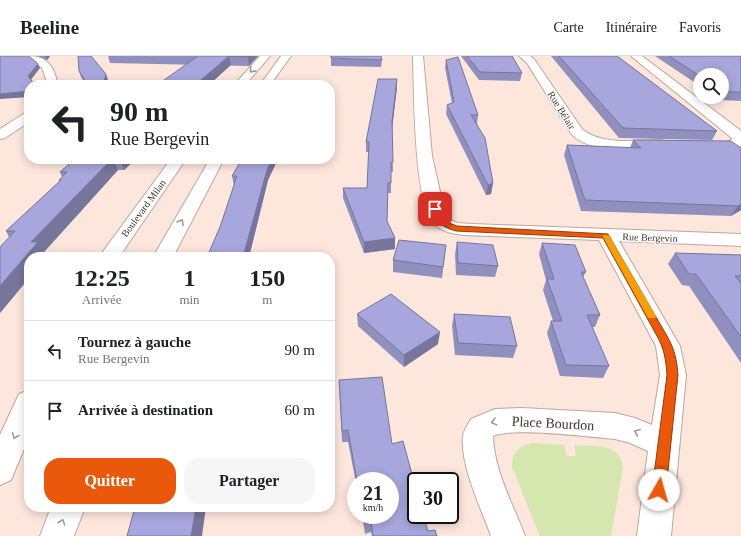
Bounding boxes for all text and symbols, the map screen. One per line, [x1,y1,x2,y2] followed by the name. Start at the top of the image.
[20,17,79,38] text: Beeline
[553,20,584,35] text: Carte
[606,20,657,35] text: Itinéraire
[679,20,721,35] text: Favoris
[250,66,257,73] one-way arrow
[693,68,729,104] map controls
[693,68,729,104] button: search
[546,89,578,132] street label: Rue Bélair
[44,96,96,148] icon: left
[110,96,168,127] text: 90 m
[110,129,209,149] text: Rue Bergevin
[119,178,168,239] street label: Boulevard Milan
[418,192,452,226] pin
[424,198,446,220] icon: arrive
[177,219,184,227] one-way arrow
[622,231,678,244] street label: Rue Bergevin
[74,265,130,291] text: 12:25
[183,265,195,291] text: 1
[249,265,285,291] text: 150
[82,292,122,307] text: Arrivée
[179,292,200,307] text: min
[262,292,272,307] text: m
[78,334,191,350] text: Tournez à gauche
[44,340,66,362] icon: left
[285,342,315,358] text: 90 m
[78,351,150,366] text: Rue Bergevin
[44,400,66,422] icon: arrive
[78,402,213,418] text: Arrivée à destination
[285,402,315,418] text: 60 m
[511,414,595,433] street label: Place Bourdon
[491,417,498,426] one-way arrow
[633,429,640,437] one-way arrow
[11,432,19,439] one-way arrow
[44,458,176,504] button: Quitter
[184,458,315,504] button: Partager
[638,469,680,511] position arrow
[407,472,459,524] speed limit sign: 30
[363,482,383,504] text: 21
[363,502,383,513] text: km/h
[58,518,66,525] one-way arrow

